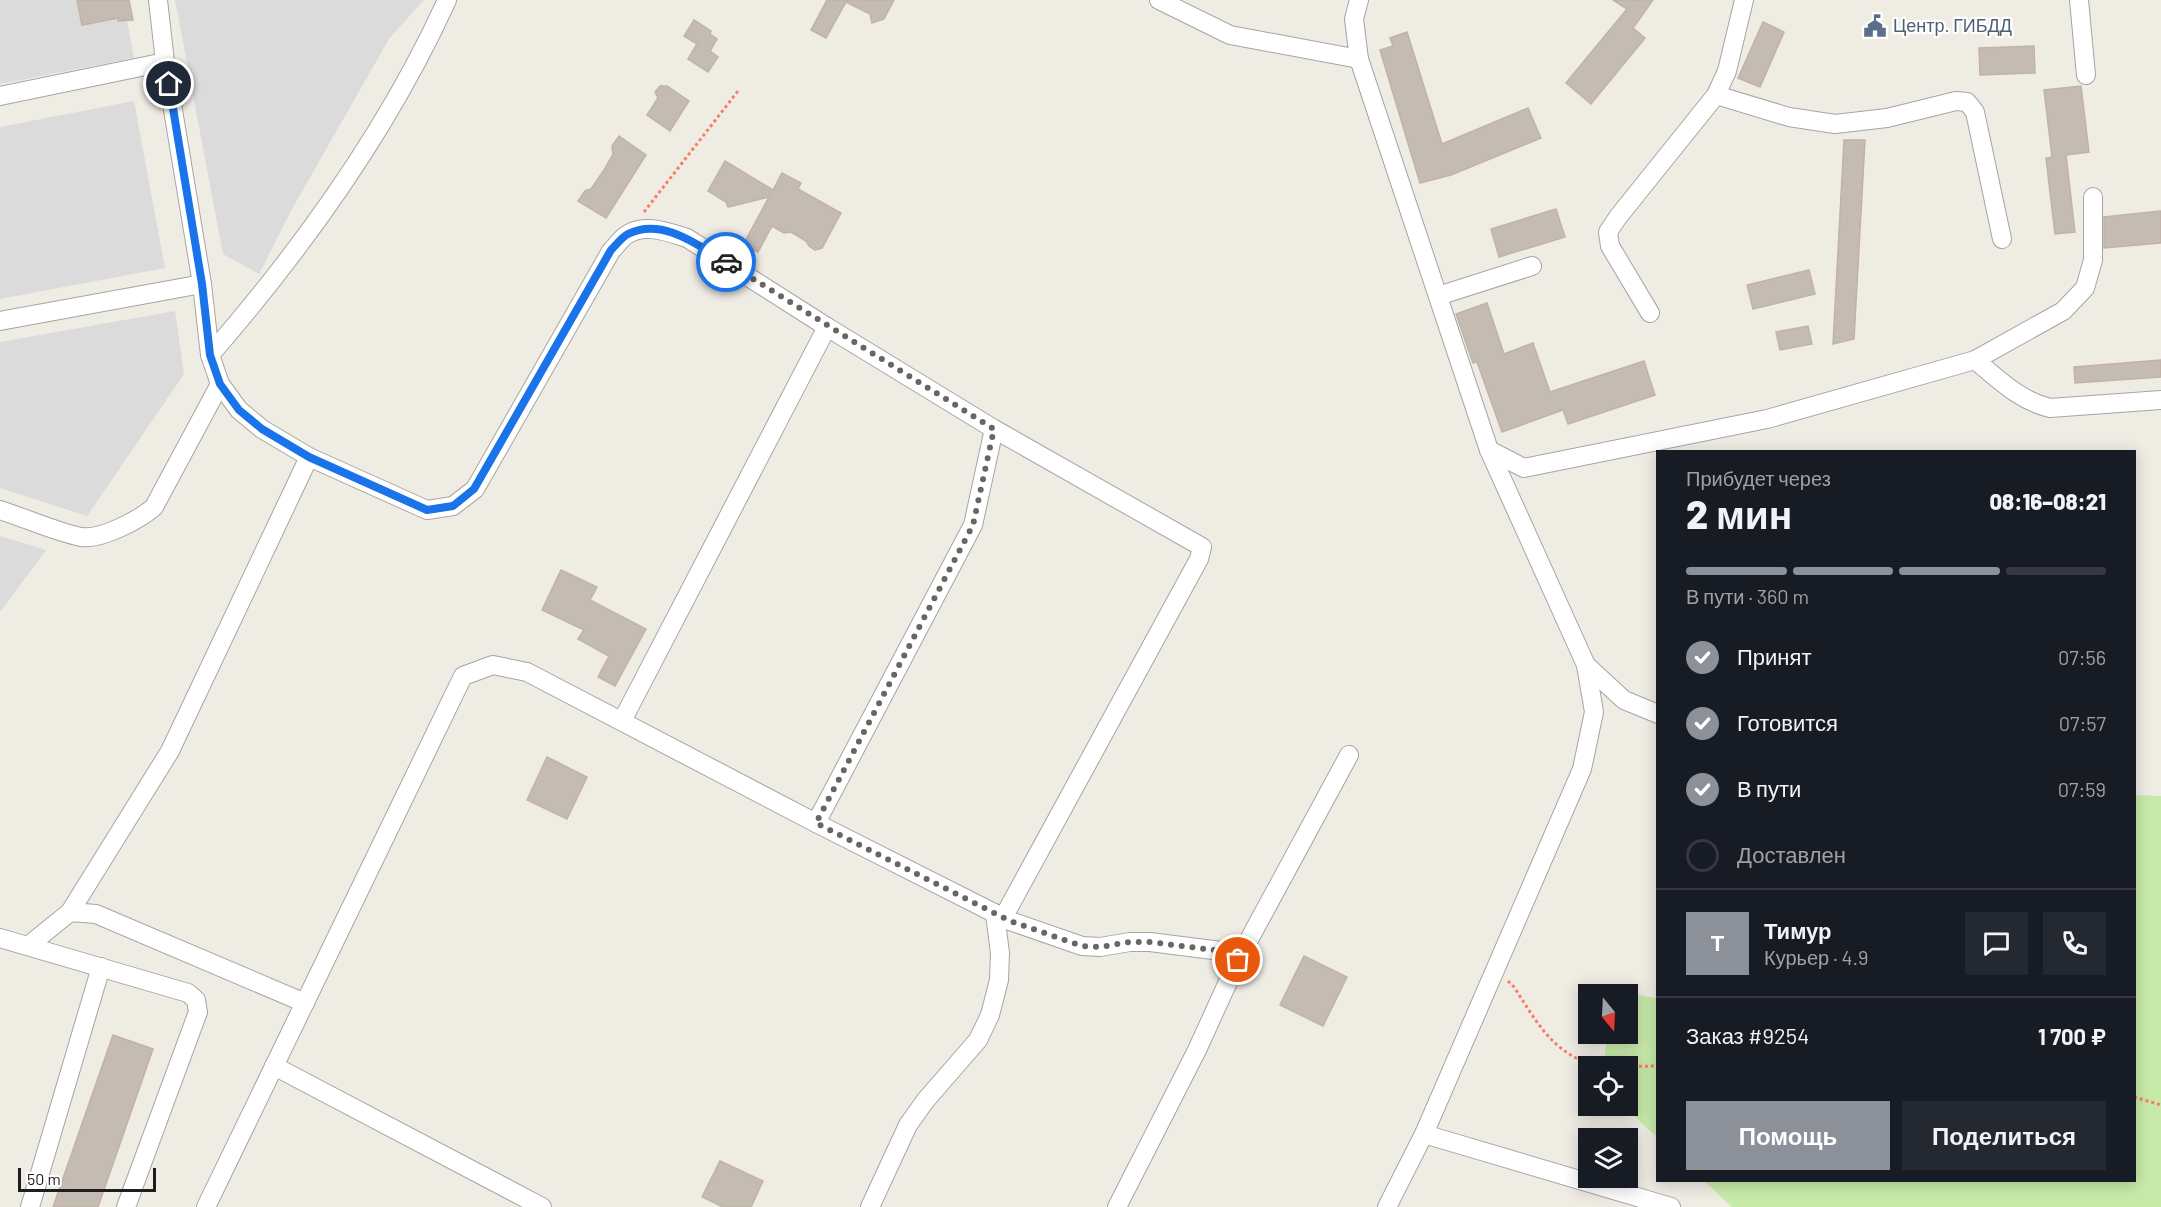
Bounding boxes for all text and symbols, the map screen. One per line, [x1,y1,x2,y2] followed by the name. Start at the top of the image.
[1862,13,1888,39] public building icon: Центр. ГИБДД
[1893,14,2012,36] place label: Центр. ГИБДД
[143,58,194,109] pin
[152,67,185,100] icon: home
[696,232,756,292] courier
[710,246,743,279] icon: car
[1686,466,1831,490] text: Прибудет через
[1990,488,2106,514] text: 08:16–08:21
[1686,490,1792,537] text: 2 мин
[1686,584,1809,608] text: В пути · 360 m
[1686,641,1719,674] icon: check
[1737,643,1811,669] text: Принят
[2058,645,2106,669] text: 07:56
[1686,707,1719,740] icon: check
[1737,709,1838,735] text: Готовится
[2059,711,2106,735] text: 07:57
[1686,773,1719,806] icon: check
[1737,775,1801,801] text: В пути
[2058,777,2106,801] text: 07:59
[1737,841,1846,867] text: Доставлен
[1965,912,2028,975] button: chat
[2043,912,2106,975] button: phone
[1764,917,1832,943] text: Тимур
[1711,929,1724,955] text: Т
[1212,934,1263,985] pin
[1221,943,1254,976] icon: bag
[1764,945,1868,969] text: Курьер · 4.9
[1578,984,1638,1044] north arrow
[1578,984,1638,1188] map controls
[1686,1022,1809,1048] text: Заказ #9254
[2038,1023,2106,1049] text: 1 700 ₽
[1578,1056,1638,1116] button: locate
[1686,1101,1890,1170] button: Помощь
[1902,1101,2106,1170] button: Поделиться
[1578,1128,1638,1188] button: layers
[18,1165,156,1192] scale bar
[27,1169,61,1188] text: 50 m

